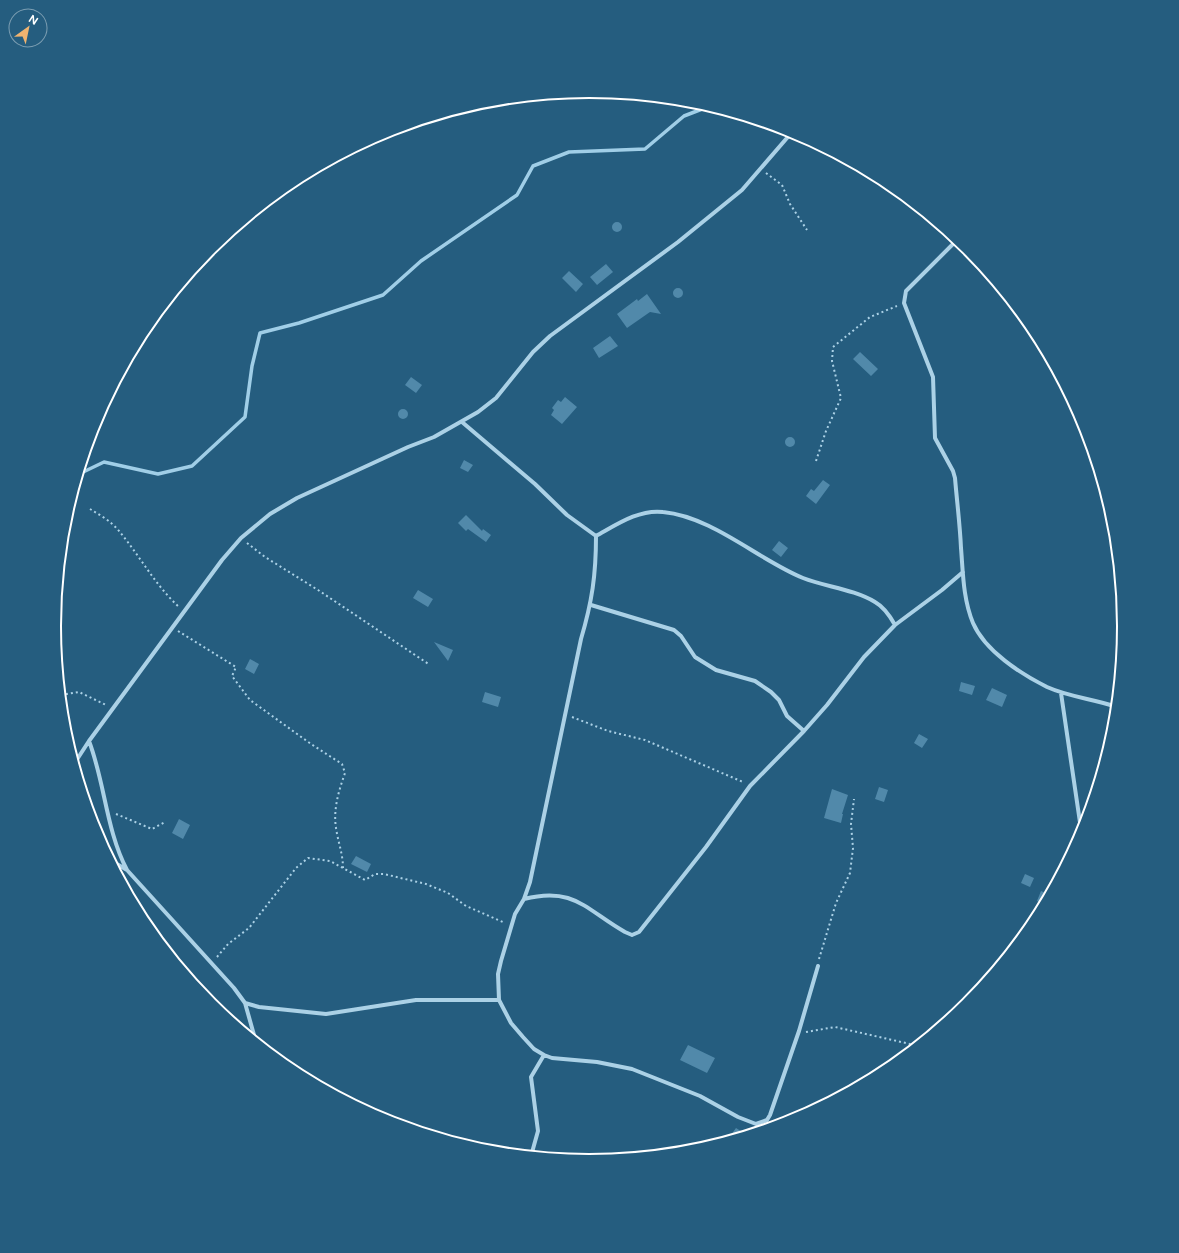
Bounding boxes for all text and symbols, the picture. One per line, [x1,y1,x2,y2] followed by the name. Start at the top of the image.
[8,8,48,48] north arrow
[26,12,40,28] text: N

